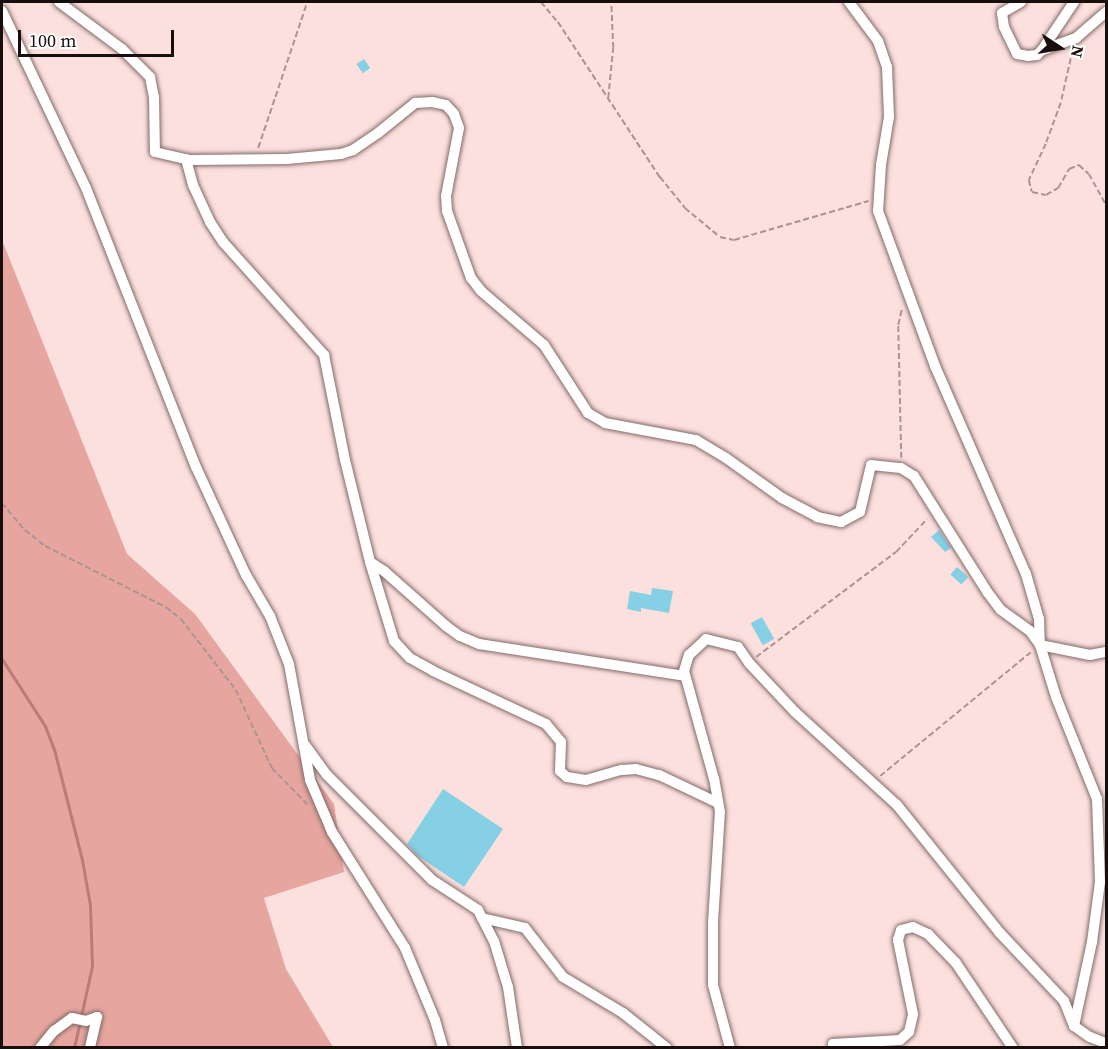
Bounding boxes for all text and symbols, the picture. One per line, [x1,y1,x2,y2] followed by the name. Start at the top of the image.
[21,18,177,56] scale bar
[1030,18,1090,78] north arrow
[29,28,76,53] text: 100 m
[1066,44,1090,60] text: N

